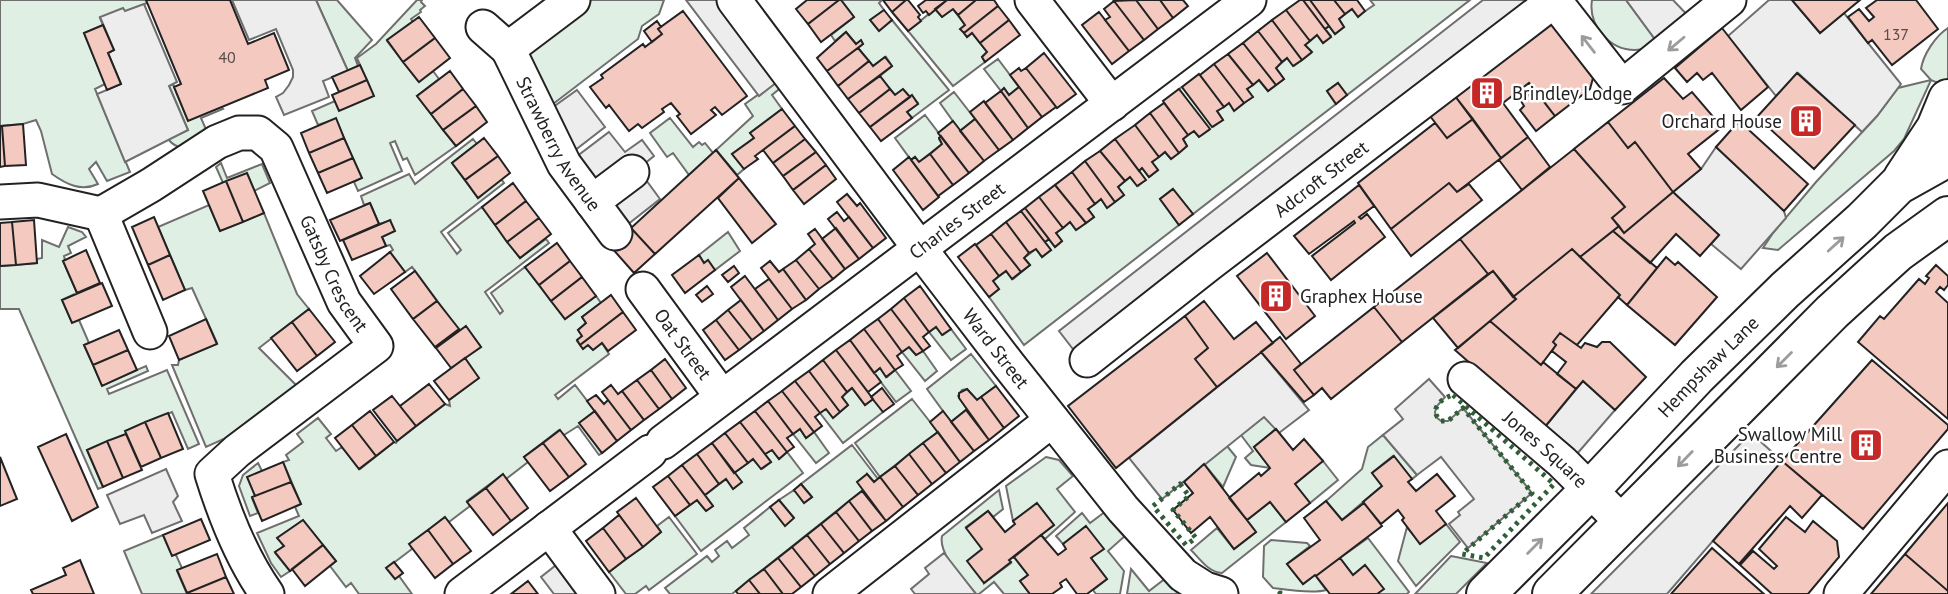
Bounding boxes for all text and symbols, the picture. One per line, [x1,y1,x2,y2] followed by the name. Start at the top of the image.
[1883,24,1909,44] house number: 137
[1581,35,1596,53] one-way arrow
[1668,36,1686,52] one-way arrow
[218,47,236,67] house number: 40
[511,72,607,216] street label: Strawberry Avenue
[1468,74,1506,112] building icon: Brindley Lodge
[1512,81,1632,105] place label: Brindley Lodge
[1787,102,1825,140] building icon: Orchard House
[1662,109,1782,133] place label: Orchard House
[1269,135,1373,222] street label: Adcroft Street
[904,176,1010,264] street label: Charles Street
[295,211,374,337] street label: Gatsby Crescent
[1827,236,1845,252] one-way arrow
[1257,277,1295,315] building icon: Graphex House
[1300,284,1423,308] place label: Graphex House
[649,303,718,385] street label: Oat Street
[958,304,1035,394] street label: Ward Street
[1653,311,1764,422] street label: Hempshaw Lane
[1775,351,1792,368] one-way arrow
[1498,405,1593,493] street label: Jones Square
[1714,422,1842,468] place label: Swallow Mill Business Centre
[1847,426,1885,464] building icon: Swallow Mill Business Centre
[1677,451,1694,468] one-way arrow
[1526,537,1543,554] one-way arrow

